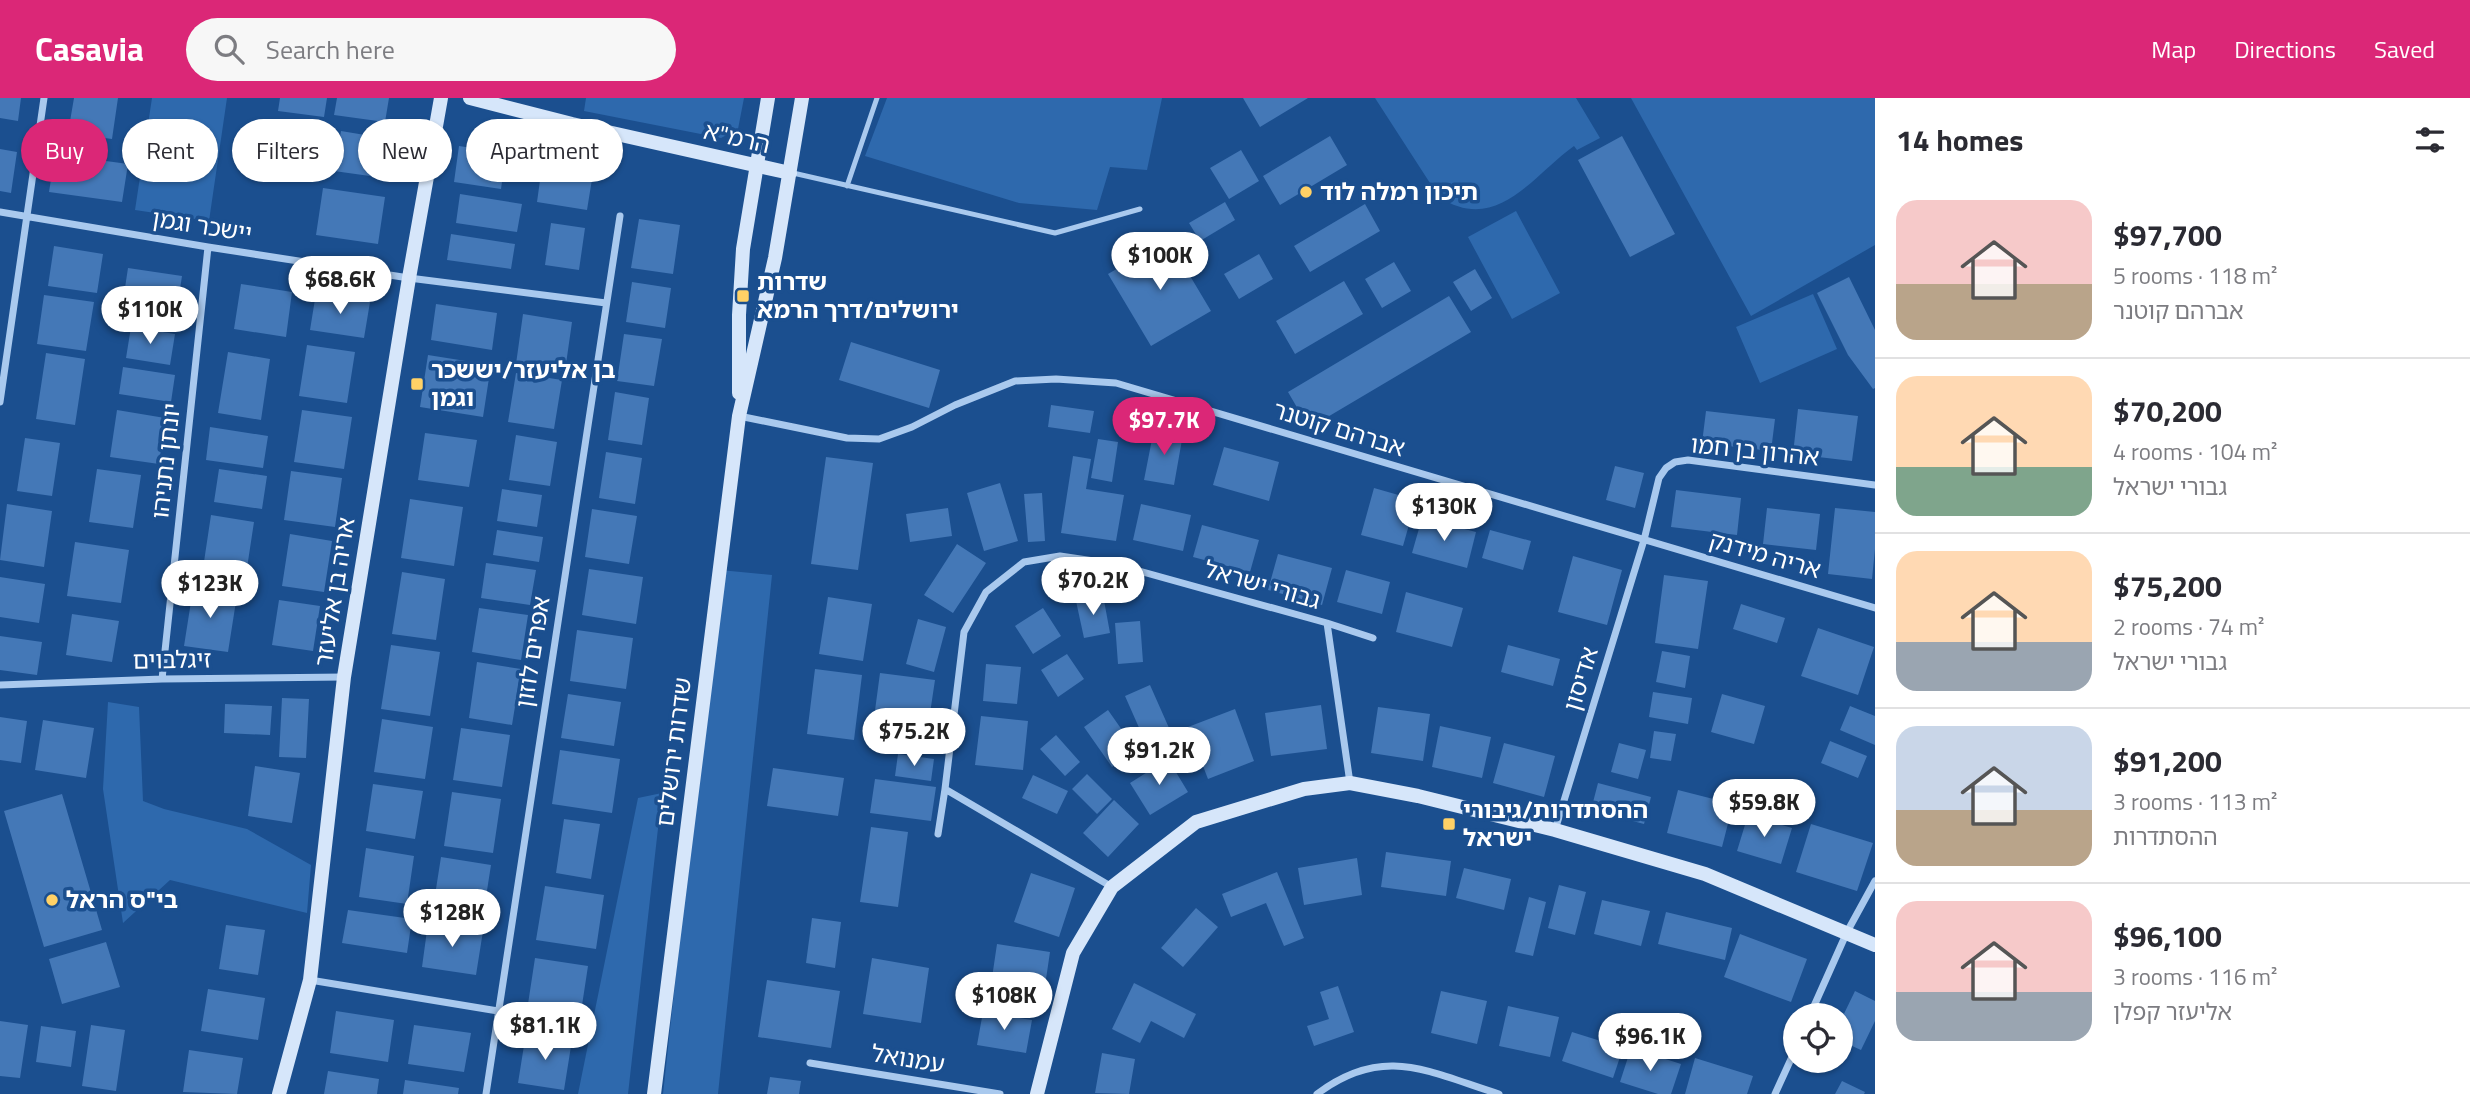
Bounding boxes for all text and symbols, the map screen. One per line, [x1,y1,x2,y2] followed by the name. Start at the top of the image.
[186,18,676,81] search box
[35,24,144,74] text: Casavia
[210,30,248,68] icon: search
[266,30,395,69] text: Search here
[2151,31,2196,67] text: Map
[2234,31,2336,67] text: Directions
[2374,31,2435,67] text: Saved
[700,112,774,162] street label: הרמ"א
[1896,117,2023,163] text: 14 homes
[21,119,108,182] chip: Buy
[122,119,218,182] chip: Rent
[232,119,344,182] chip: Filters
[358,119,452,182] chip: New
[466,119,623,182] chip: Apartment
[2411,121,2449,159] icon: filters
[1320,173,1478,209] place label: תיכון רמלה לוד
[1298,184,1314,200] marker: תיכון רמלה לוד
[150,199,255,251] street label: יישכר וגמן
[2113,212,2222,258] text: $97,700
[1952,228,2036,312] icon: home
[1111,232,1209,292] pin: $100K
[1127,237,1193,272] text: $100K
[283,256,397,316] pin: $68.6K
[2113,258,2277,293] text: 5 rooms · 118 m²
[304,261,376,296] text: $68.6K
[757,263,959,327] place label: שדרות ירושלים/דרך הרמא
[101,286,199,346] pin: $110K
[735,288,751,304] marker: שדרות ירושלים/דרך הרמא
[117,291,183,326] text: $110K
[2113,293,2244,328] text: אברהם קוטנר
[431,351,616,415] place label: בן אליעזר/יששכר וגמן
[409,376,425,392] marker: בן אליעזר/יששכר וגמן
[2113,388,2222,434] text: $70,200
[1269,391,1410,465] street label: אברהם קוטנר
[1107,398,1221,457] pin: $97.7K
[141,401,189,521] street label: יונתן נתניהו
[1128,402,1200,437] text: $97.7K
[1952,404,2036,488] icon: home
[1689,425,1821,475] street label: אהרון בן חמו
[2113,434,2277,469] text: 4 rooms · 104 m²
[2113,469,2227,504] text: גבורי ישראל
[1395,484,1493,543] pin: $130K
[1411,488,1477,523] text: $130K
[304,515,364,669] street label: אריה בן אליעזר
[1705,521,1825,587] street label: אריה מידנק
[1200,550,1325,618] street label: גבורי ישראל
[1036,558,1150,617] pin: $70.2K
[161,560,259,620] pin: $123K
[1057,562,1129,597] text: $70.2K
[2113,563,2222,609] text: $75,200
[177,565,243,600] text: $123K
[1952,579,2036,663] icon: home
[505,593,559,710] street label: אפרים לוזון
[2113,609,2264,644] text: 2 rooms · 74 m²
[132,640,212,678] street label: זיגלבוים
[1553,642,1607,715] street label: אדיסון
[2113,644,2227,679] text: גבורי ישראל
[646,675,700,829] street label: שדרות ירושלים
[857,708,971,768] pin: $75.2K
[878,713,950,748] text: $75.2K
[1102,728,1216,787] pin: $91.2K
[1123,732,1195,767] text: $91.2K
[2113,738,2222,784] text: $91,200
[1952,754,2036,838] icon: home
[1707,780,1821,839] pin: $59.8K
[1728,784,1800,819] text: $59.8K
[2113,784,2277,819] text: 3 rooms · 113 m²
[1463,791,1648,855] place label: ההסתדרות/גיבורי ישראל
[1441,816,1457,832] marker: ההסתדרות/גיבורי ישראל
[2113,819,2218,854] text: ההסתדרות
[66,881,178,917] place label: בי"ס הראל
[403,890,501,949] pin: $128K
[44,892,60,908] marker: בי"ס הראל
[419,894,485,929] text: $128K
[2113,913,2222,959] text: $96,100
[1952,929,2036,1013] icon: home
[2113,959,2277,994] text: 3 rooms · 116 m²
[955,972,1053,1032] pin: $108K
[971,977,1037,1012] text: $108K
[2113,994,2232,1029] text: אליעזר קפלן
[488,1002,602,1062] pin: $81.1K
[1783,1003,1853,1073] map controls
[1783,1003,1853,1073] button: locate
[509,1007,581,1042] text: $81.1K
[1593,1014,1707,1073] pin: $96.1K
[1614,1018,1686,1053] text: $96.1K
[869,1034,947,1082] street label: עמנואל

